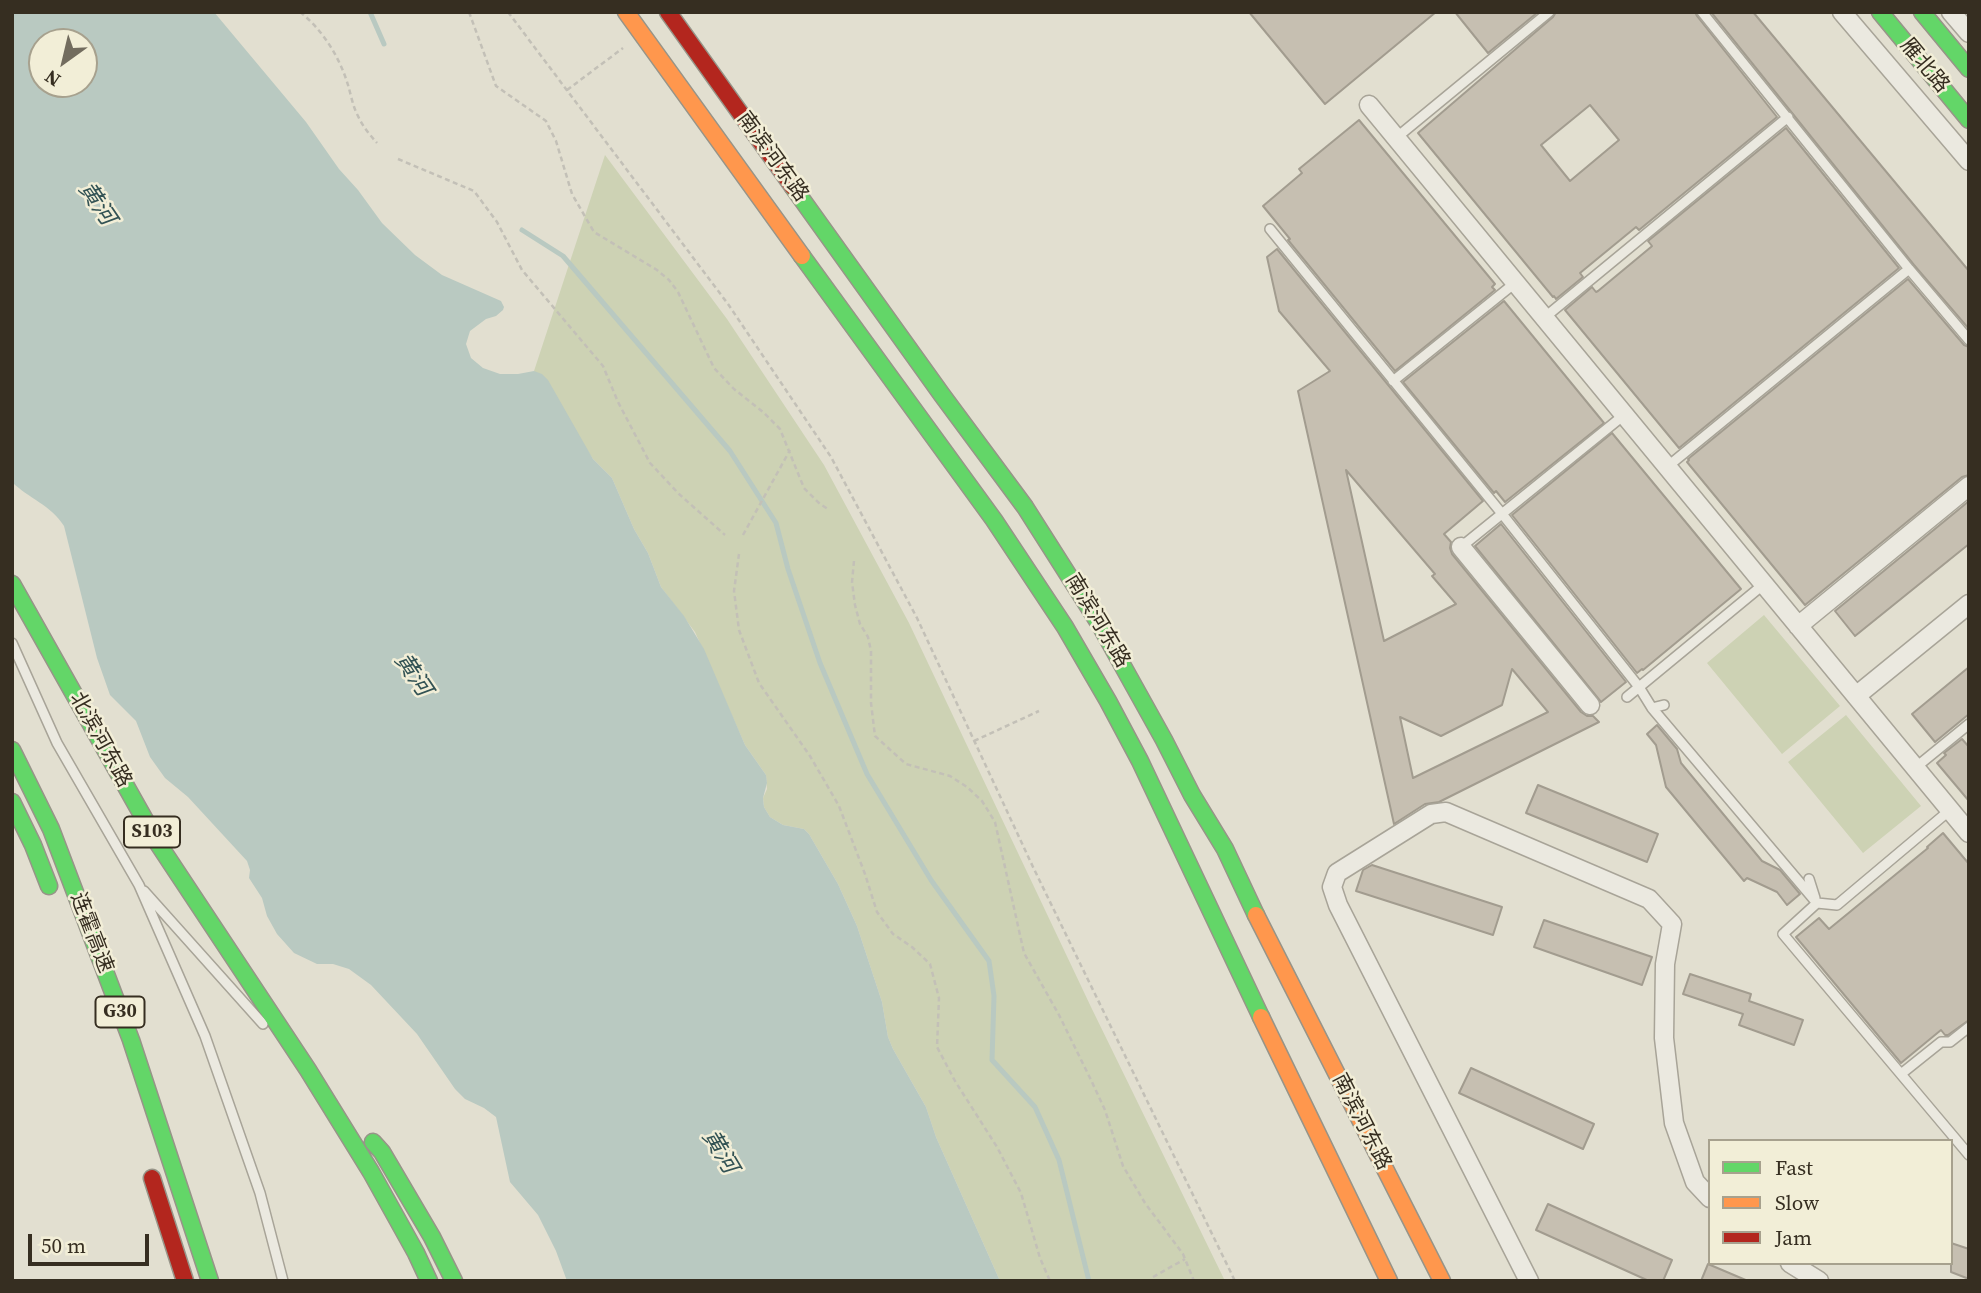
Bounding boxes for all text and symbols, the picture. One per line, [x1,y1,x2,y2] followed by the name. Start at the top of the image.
[28,28,98,98] north arrow
[1894,34,1954,98] street label: 雁北路
[39,64,65,93] text: N
[731,107,813,207] street label: 南滨河东路
[72,177,120,231] water label: 黄河
[1059,570,1135,672] street label: 南滨河东路
[388,648,436,702] water label: 黄河
[64,688,136,792] street label: 北滨河东路
[124,817,180,848] road number: S103
[64,889,118,977] street label: 连霍高速
[96,996,144,1028] road number: G30
[1326,1070,1396,1174] street label: 南滨河东路
[695,1125,743,1179] water label: 黄河
[1708,1139,1953,1265] legend
[1775,1153,1813,1182] text: Fast
[1775,1188,1819,1217] text: Slow
[32,1220,152,1264] scale bar
[1775,1223,1812,1252] text: Jam
[41,1231,86,1260] text: 50 m

